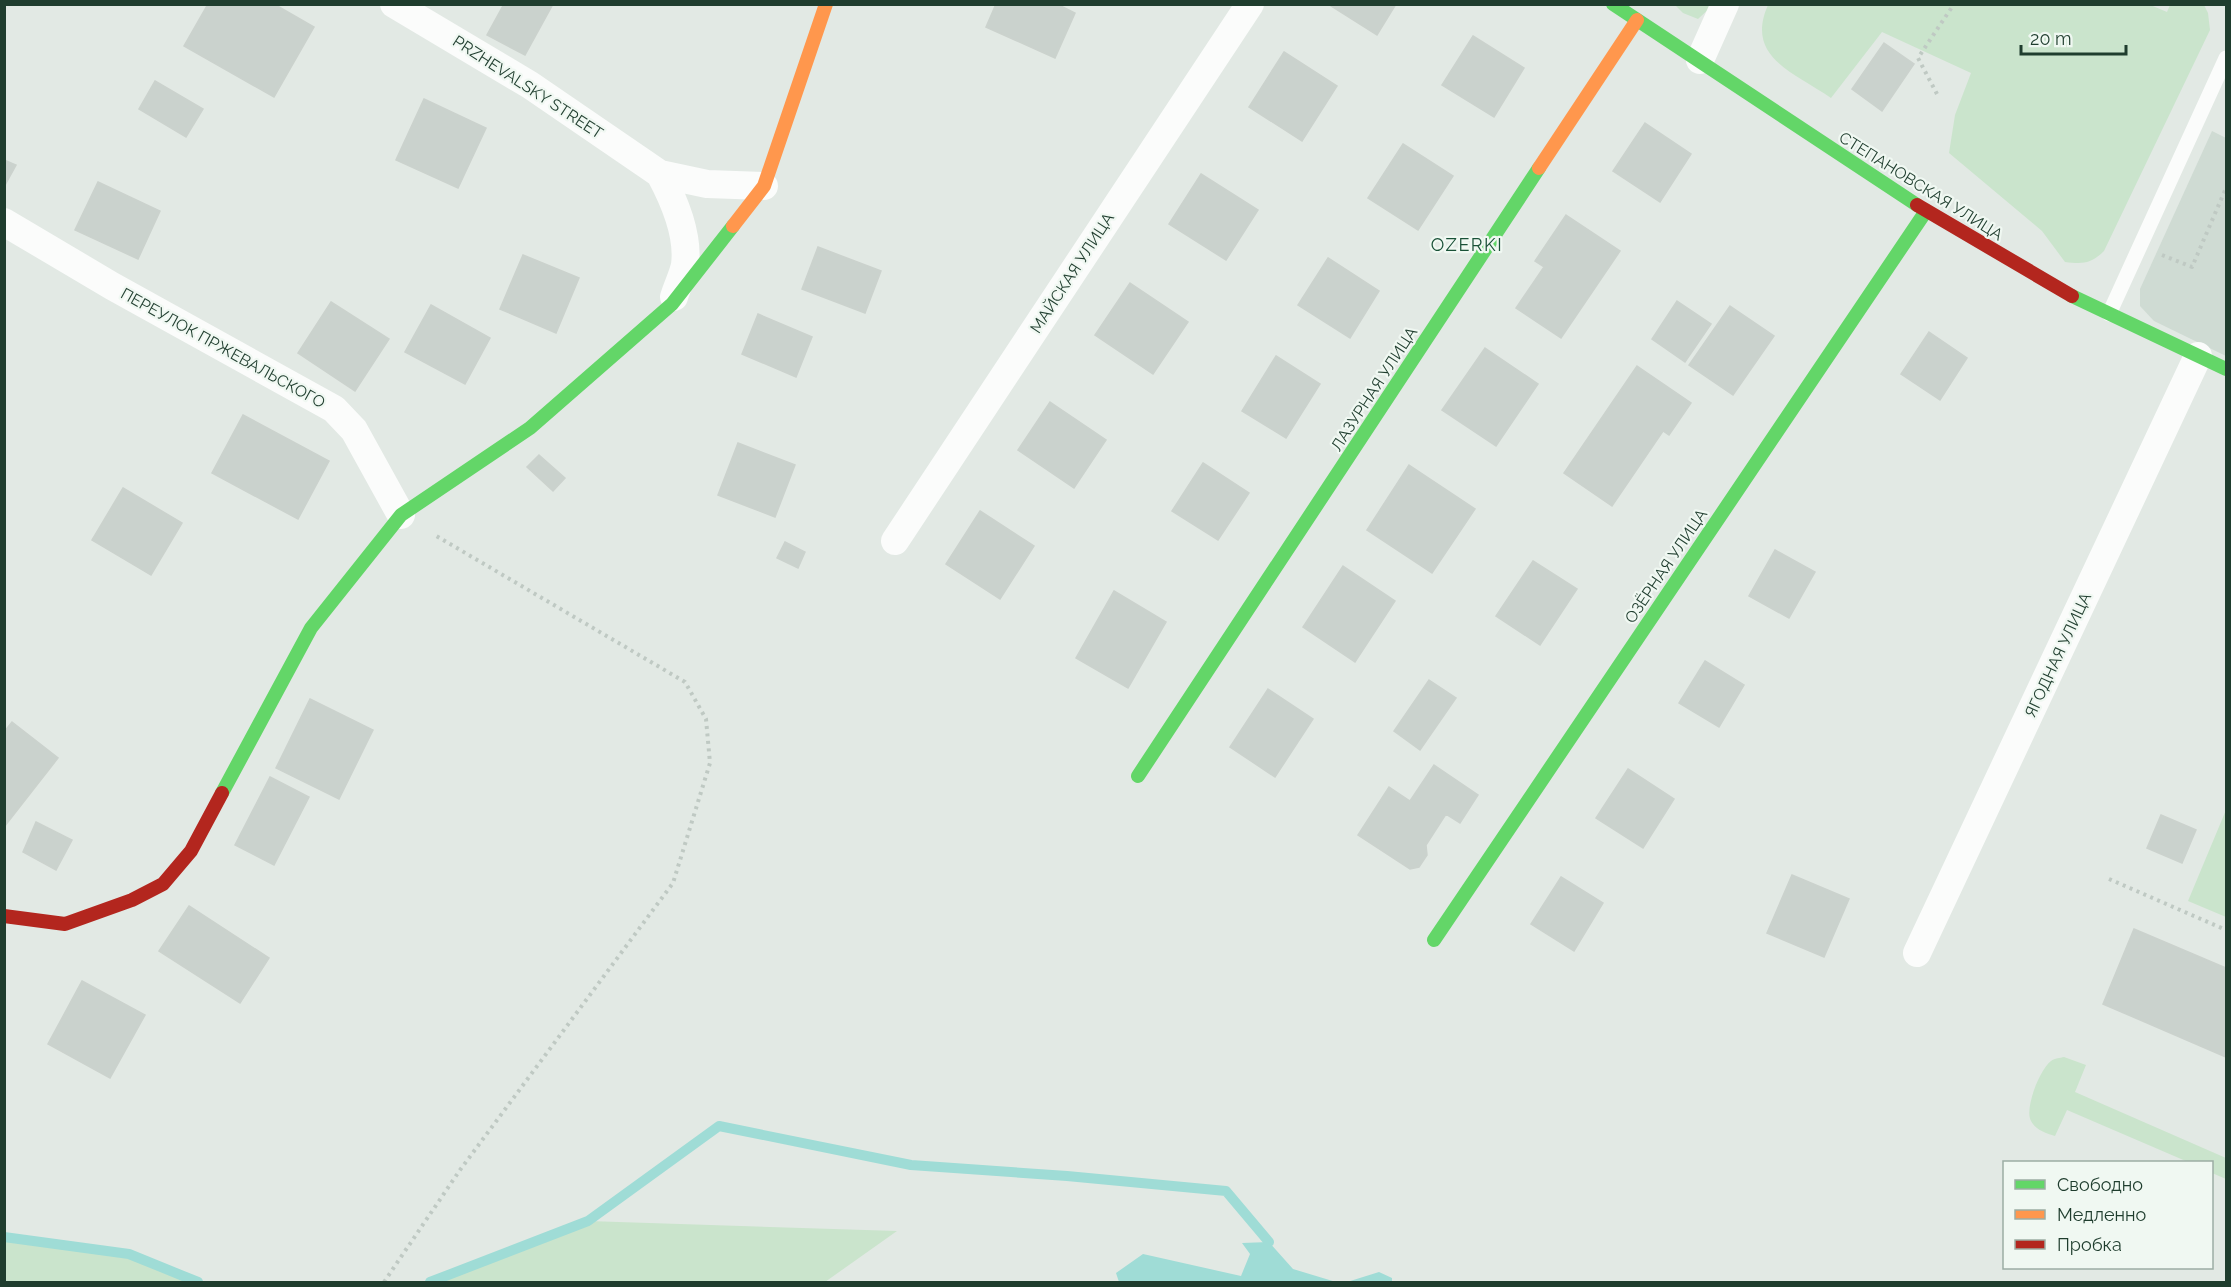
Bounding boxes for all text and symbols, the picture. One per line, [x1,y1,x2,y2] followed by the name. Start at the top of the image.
[2021,18,2126,56] scale bar
[2030,28,2072,49] text: 20 m
[449,31,607,143] street label: PRZHEVALSKY STREET
[1836,128,2007,244] street label: СТЕПАНОВСКАЯ УЛИЦА
[1026,209,1118,337] street label: МАЙСКАЯ УЛИЦА
[1431,234,1503,255] district label: OZERKI
[118,284,328,412] street label: ПЕРЕУЛОК ПРЖЕВАЛЬСКОГО
[1327,323,1421,455] street label: ЛАЗУРНАЯ УЛИЦА
[1620,505,1711,627] street label: ОЗЁРНАЯ УЛИЦА
[2021,589,2095,720] street label: ЯГОДНАЯ УЛИЦА
[2003,1161,2213,1269] legend
[2057,1174,2143,1195] text: Свободно
[2057,1204,2146,1225] text: Медленно
[2057,1234,2122,1255] text: Пробка

